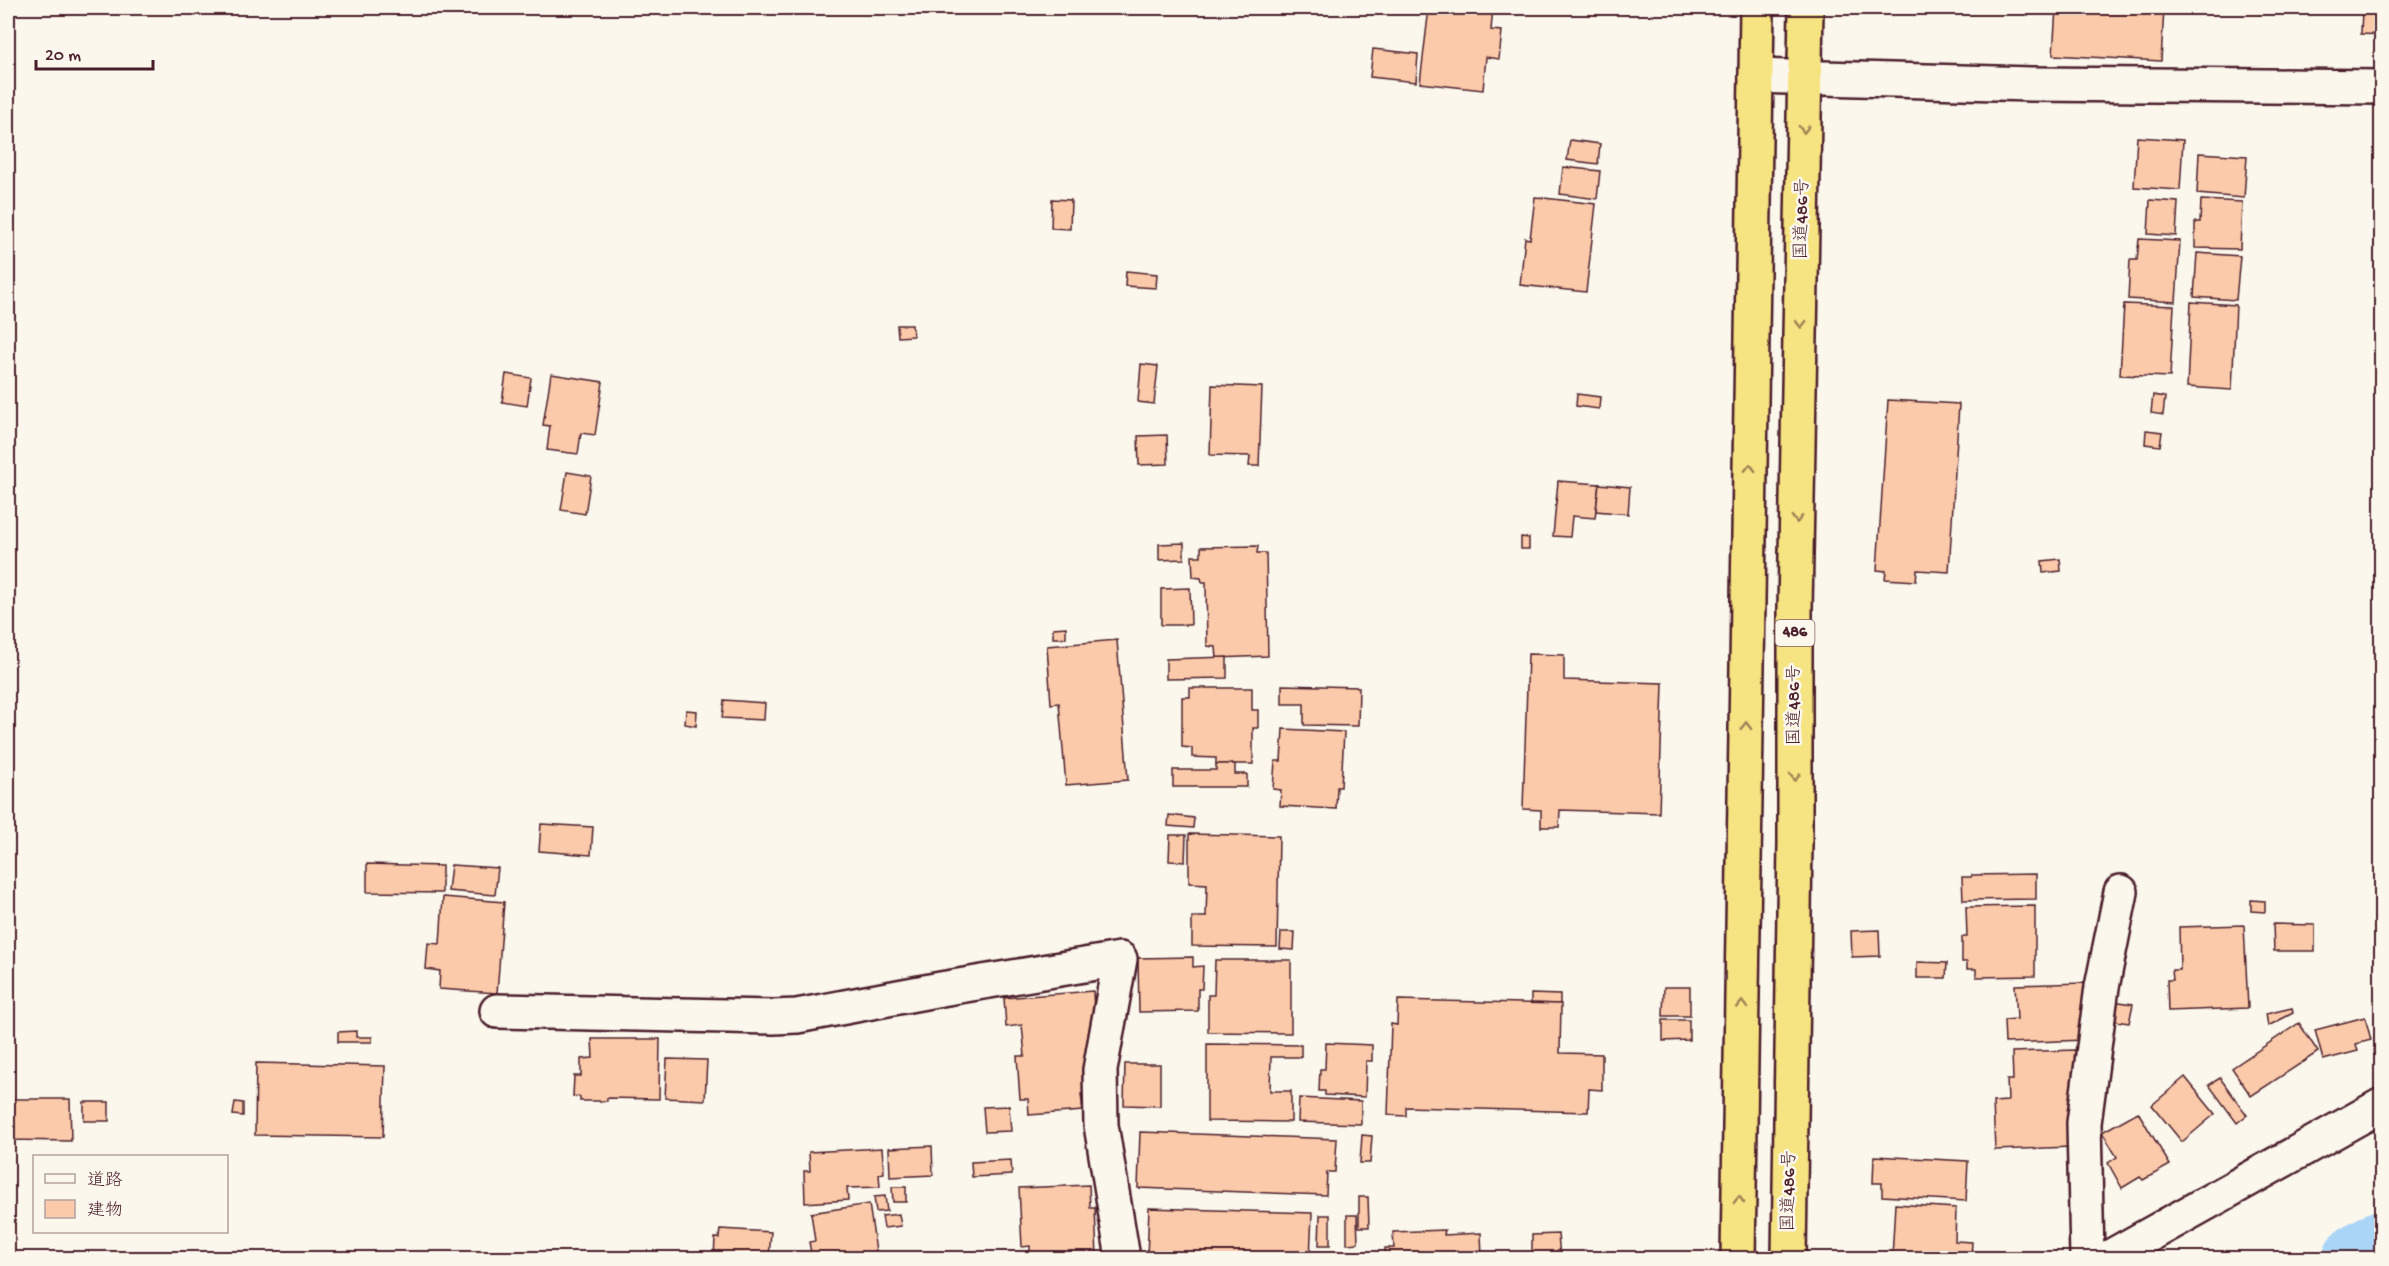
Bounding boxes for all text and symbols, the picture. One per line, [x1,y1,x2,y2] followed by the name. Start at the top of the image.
[36,33,153,71] scale bar
[45,46,81,67] text: 20 m
[1798,124,1811,133] one-way arrow
[1791,178,1814,260] street label: 国道486号
[1794,319,1807,328] one-way arrow
[1744,464,1756,473] one-way arrow
[1791,514,1803,523] one-way arrow
[1776,620,1814,646] road number: 486
[1784,664,1806,746] street label: 国道486号
[1740,722,1752,731] one-way arrow
[1789,772,1801,781] one-way arrow
[1736,1001,1748,1010] one-way arrow
[1778,1150,1801,1232] street label: 国道486号
[33,1155,228,1233] legend
[87,1170,123,1192] text: 道路
[1733,1196,1745,1205] one-way arrow
[87,1200,123,1222] text: 建物

